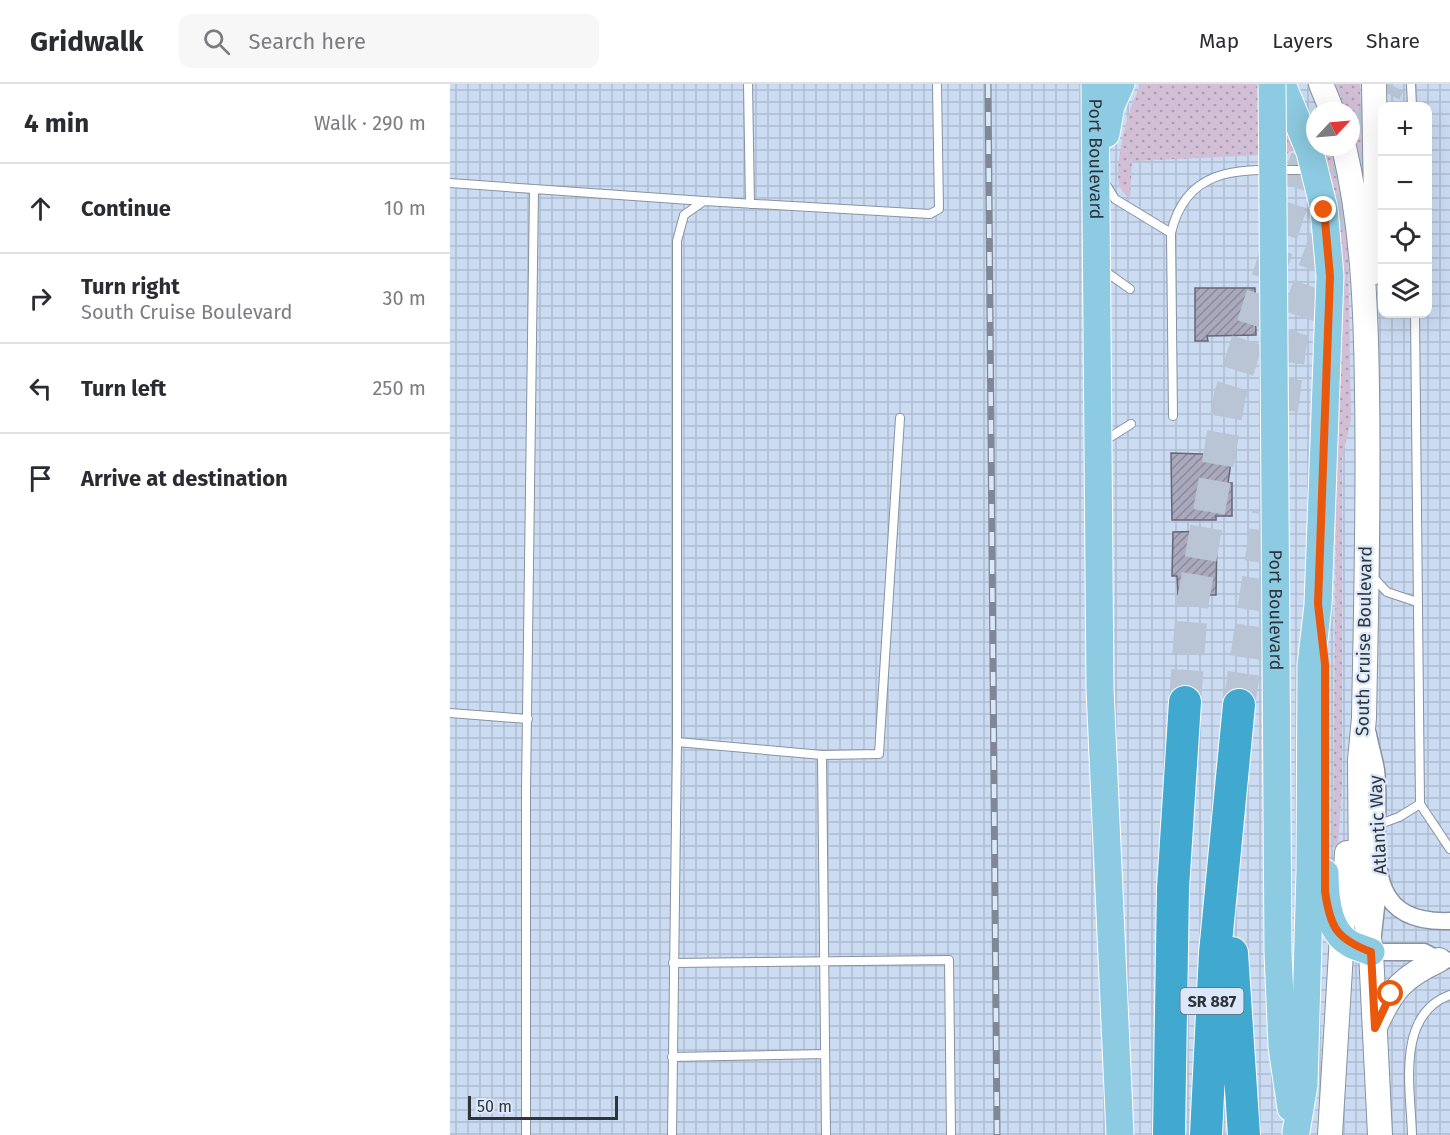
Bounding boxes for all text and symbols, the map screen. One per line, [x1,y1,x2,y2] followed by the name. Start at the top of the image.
[179,14,599,68] search box
[30,25,143,58] text: Gridwalk
[200,25,233,58] icon: search
[248,28,366,55] text: Search here
[1199,28,1239,54] text: Map
[1272,28,1333,54] text: Layers
[1366,28,1420,54] text: Share
[1084,98,1107,220] street label: Port Boulevard
[1306,102,1360,156] north arrow
[1378,102,1432,318] map controls
[1378,102,1432,156] button: +
[24,108,89,139] text: 4 min
[314,111,426,135] text: Walk · 290 m
[1378,156,1432,210] button: −
[24,192,57,225] icon: ahead
[81,195,171,222] text: Continue
[384,196,426,220] text: 10 m
[1310,196,1336,222] route end
[1378,210,1432,264] button: locate
[1378,264,1432,318] button: layers
[81,273,180,300] text: Turn right
[24,282,57,315] icon: right
[382,286,426,310] text: 30 m
[81,300,292,324] text: South Cruise Boulevard
[24,372,57,405] icon: left
[81,375,166,402] text: Turn left
[372,376,426,400] text: 250 m
[24,462,57,495] icon: arrive
[81,465,288,492] text: Arrive at destination
[1351,546,1377,736] street label: South Cruise Boulevard
[1264,549,1287,671] street label: Port Boulevard
[1364,774,1392,875] street label: Atlantic Way
[1377,980,1403,1006] route start
[1180,988,1244,1014] road number: SR 887
[468,1093,618,1120] scale bar
[477,1097,512,1116] text: 50 m

